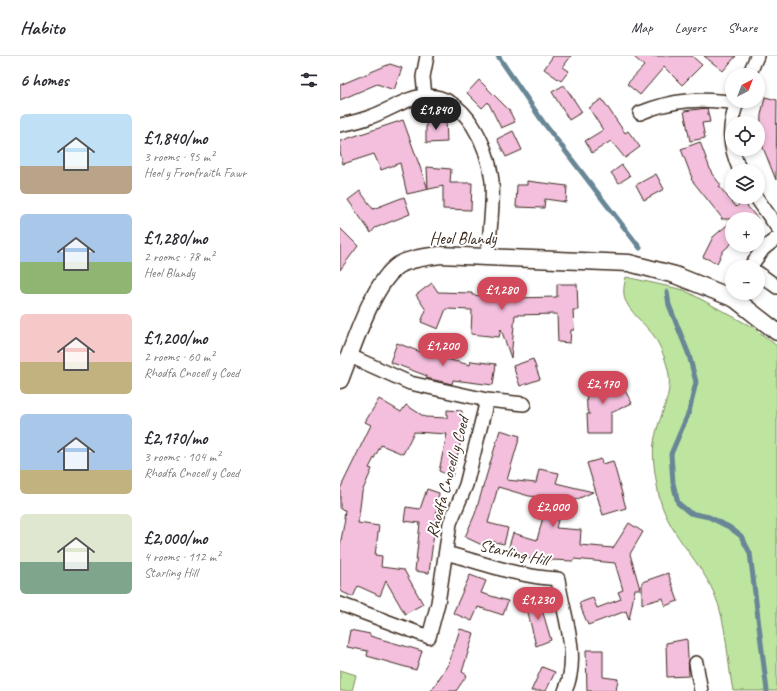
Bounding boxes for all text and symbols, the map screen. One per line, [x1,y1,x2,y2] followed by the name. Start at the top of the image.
[20,16,65,40] text: Habito
[631,19,653,36] text: Map
[675,19,706,36] text: Layers
[728,19,757,36] text: Share
[725,68,765,108] north arrow
[725,68,765,300] map controls
[298,69,320,91] icon: filters
[20,70,68,91] text: 6 homes
[403,97,469,131] pin: £1,840
[420,102,452,118] text: £1,840
[725,116,765,156] button: locate
[144,128,207,149] text: £1,840/mo
[52,130,100,178] icon: home
[144,149,214,165] text: 3 rooms · 95 m²
[725,164,765,204] button: layers
[144,165,246,181] text: Heol y Fronfraith Fawr
[725,212,765,252] button: +
[144,228,207,249] text: £1,280/mo
[430,228,498,249] street label: Heol Blandy
[52,230,100,278] icon: home
[144,249,214,265] text: 2 rooms · 78 m²
[725,260,765,300] button: −
[144,265,195,281] text: Heol Blandy
[469,277,535,311] pin: £1,280
[486,282,518,298] text: £1,280
[144,328,207,349] text: £1,200/mo
[52,330,100,378] icon: home
[410,333,476,367] pin: £1,200
[427,338,459,354] text: £1,200
[144,349,214,365] text: 2 rooms · 60 m²
[144,365,239,381] text: Rhodfa Cnocell y Coed
[570,371,636,405] pin: £2,170
[587,376,619,392] text: £2,170
[421,412,474,540] street label: Rhodfa Cnocell y Coed
[144,428,207,449] text: £2,170/mo
[52,430,100,478] icon: home
[144,449,220,465] text: 3 rooms · 104 m²
[144,465,239,481] text: Rhodfa Cnocell y Coed
[520,494,586,528] pin: £2,000
[537,499,569,515] text: £2,000
[144,528,207,549] text: £2,000/mo
[52,530,100,578] icon: home
[477,534,553,571] street label: Starling Hill
[144,549,220,565] text: 4 rooms · 112 m²
[144,565,198,581] text: Starling Hill
[505,587,571,621] pin: £1,230
[522,592,554,608] text: £1,230

